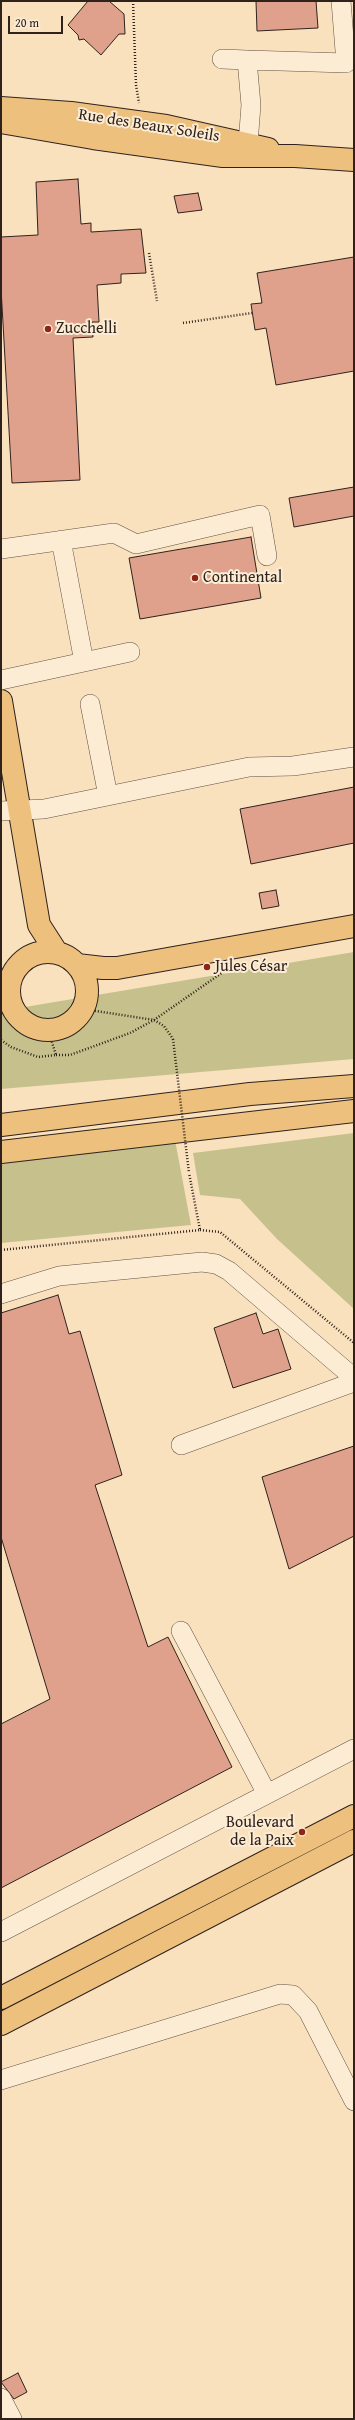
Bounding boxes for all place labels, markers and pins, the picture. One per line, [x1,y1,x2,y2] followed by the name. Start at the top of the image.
[56,319,117,339] place label: Zucchelli
[43,324,53,334] marker: Zucchelli
[203,568,282,588] place label: Continental
[190,573,200,583] marker: Continental
[215,957,287,977] place label: Jules César
[202,962,212,972] marker: Jules César
[226,1813,294,1851] place label: Boulevard de la Paix
[297,1827,307,1837] marker: Boulevard de la Paix

